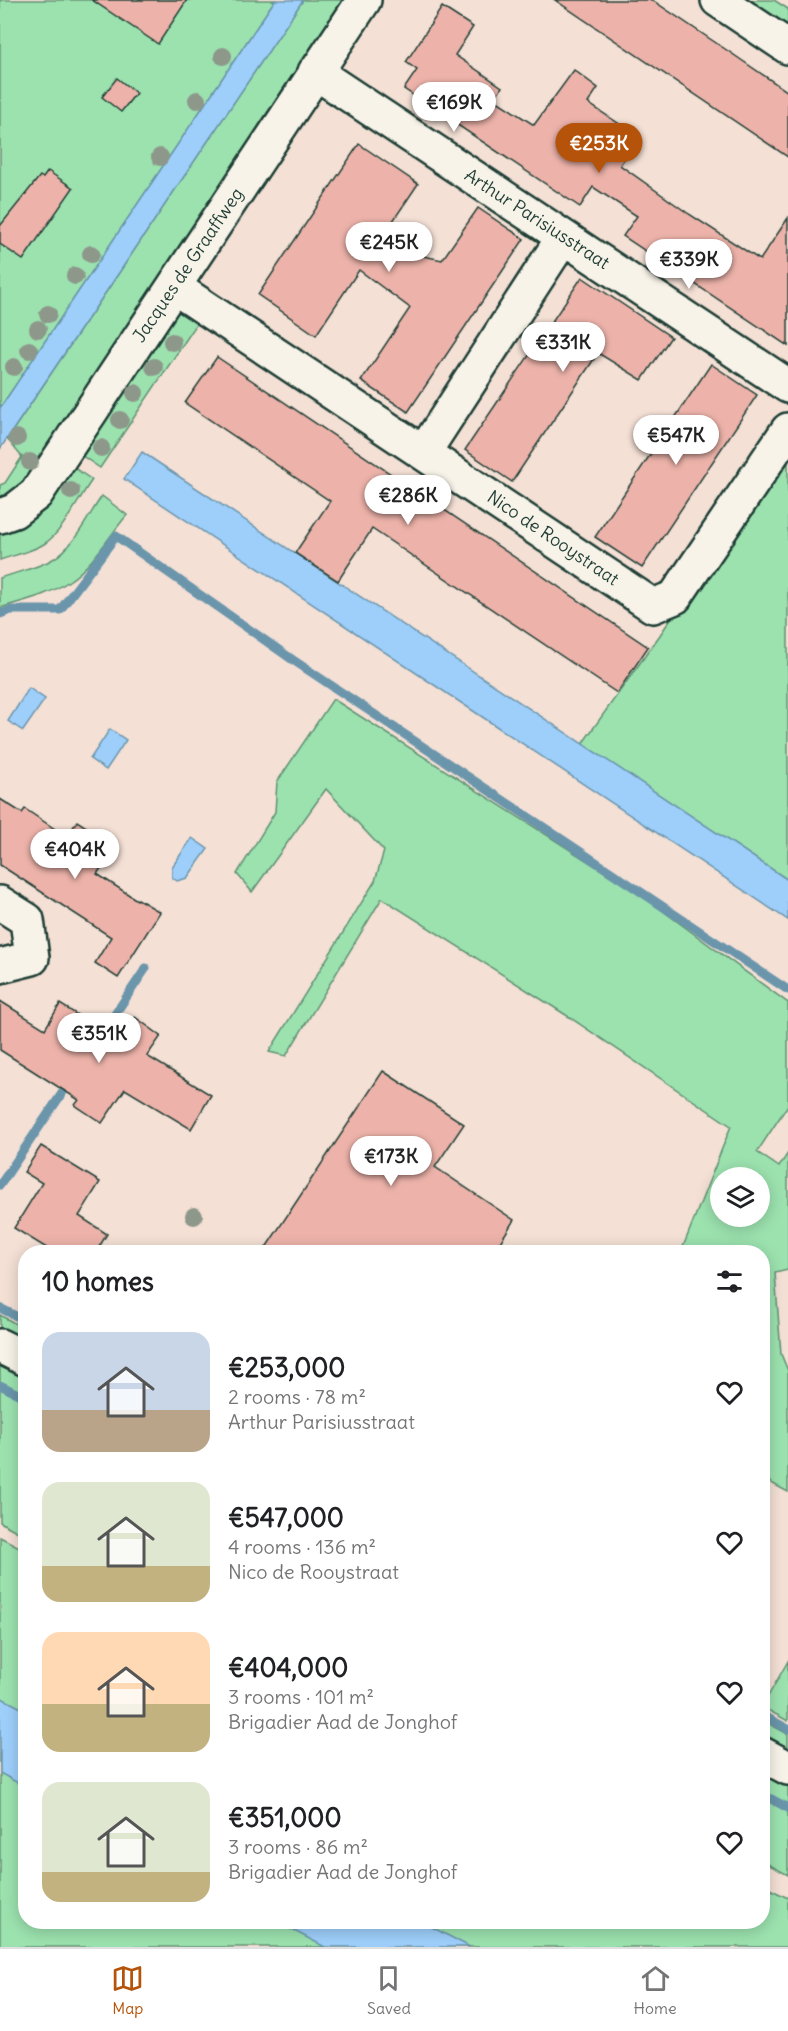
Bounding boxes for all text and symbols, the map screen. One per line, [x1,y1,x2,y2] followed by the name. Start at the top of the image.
[412,82,496,133] pin: €169K
[426,89,482,114] text: €169K
[557,123,641,174] pin: €253K
[569,130,629,155] text: €253K
[460,163,614,274] street label: Arthur Parisiusstraat
[127,183,248,346] street label: Jacques de Graaffweg
[347,222,431,273] pin: €245K
[360,229,418,254] text: €245K
[647,239,731,290] pin: €339K
[659,246,719,271] text: €339K
[521,322,605,373] pin: €331K
[535,329,591,354] text: €331K
[634,415,718,466] pin: €547K
[647,422,705,447] text: €547K
[366,475,450,526] pin: €286K
[378,482,438,507] text: €286K
[483,485,624,590] street label: Nico de Rooystraat
[33,829,117,880] pin: €404K
[44,836,106,861] text: €404K
[57,1013,141,1064] pin: €351K
[71,1020,127,1045] text: €351K
[349,1136,433,1187] pin: €173K
[364,1143,418,1168] text: €173K
[710,1167,770,1227] map controls
[710,1167,770,1227] button: layers
[42,1265,154,1298] text: 10 homes
[713,1265,746,1298] icon: filters
[228,1351,345,1384] text: €253,000
[90,1356,162,1428] icon: home
[713,1376,746,1409] icon: heart
[228,1384,366,1409] text: 2 rooms · 78 m²
[228,1409,415,1434] text: Arthur Parisiusstraat
[228,1501,344,1534] text: €547,000
[90,1506,162,1578] icon: home
[713,1526,746,1559] icon: heart
[228,1534,376,1559] text: 4 rooms · 136 m²
[228,1559,399,1584] text: Nico de Rooystraat
[228,1651,348,1684] text: €404,000
[90,1656,162,1728] icon: home
[713,1676,746,1709] icon: heart
[228,1684,374,1709] text: 3 rooms · 101 m²
[228,1709,457,1734] text: Brigadier Aad de Jonghof
[228,1801,342,1834] text: €351,000
[90,1806,162,1878] icon: home
[713,1826,746,1859] icon: heart
[228,1834,368,1859] text: 3 rooms · 86 m²
[228,1859,457,1884] text: Brigadier Aad de Jonghof
[111,1962,144,2018] tab: Map
[367,1962,411,2018] tab: Saved
[634,1962,677,2018] tab: Home

